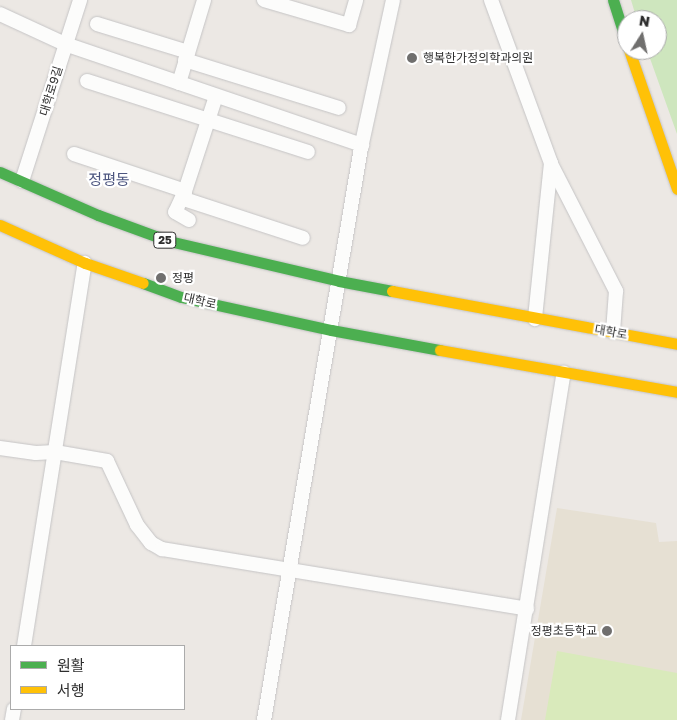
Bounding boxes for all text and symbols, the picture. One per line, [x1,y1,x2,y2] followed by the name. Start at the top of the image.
[617,10,667,60] north arrow
[638,11,651,30] text: N
[405,51,419,65] marker: 행복한가정의학과의원
[423,51,533,65] place label: 행복한가정의학과의원
[37,64,65,118] street label: 대학로9길
[88,171,130,189] district label: 정평동
[152,232,178,248] road number: 25
[154,271,168,285] marker: 정평
[172,271,194,285] place label: 정평
[182,290,218,312] street label: 대학로
[593,322,629,342] street label: 대학로
[531,624,597,638] place label: 정평초등학교
[601,625,613,637] marker: 정평초등학교
[10,645,185,710] legend
[57,656,85,674] text: 원활
[57,681,85,699] text: 서행

